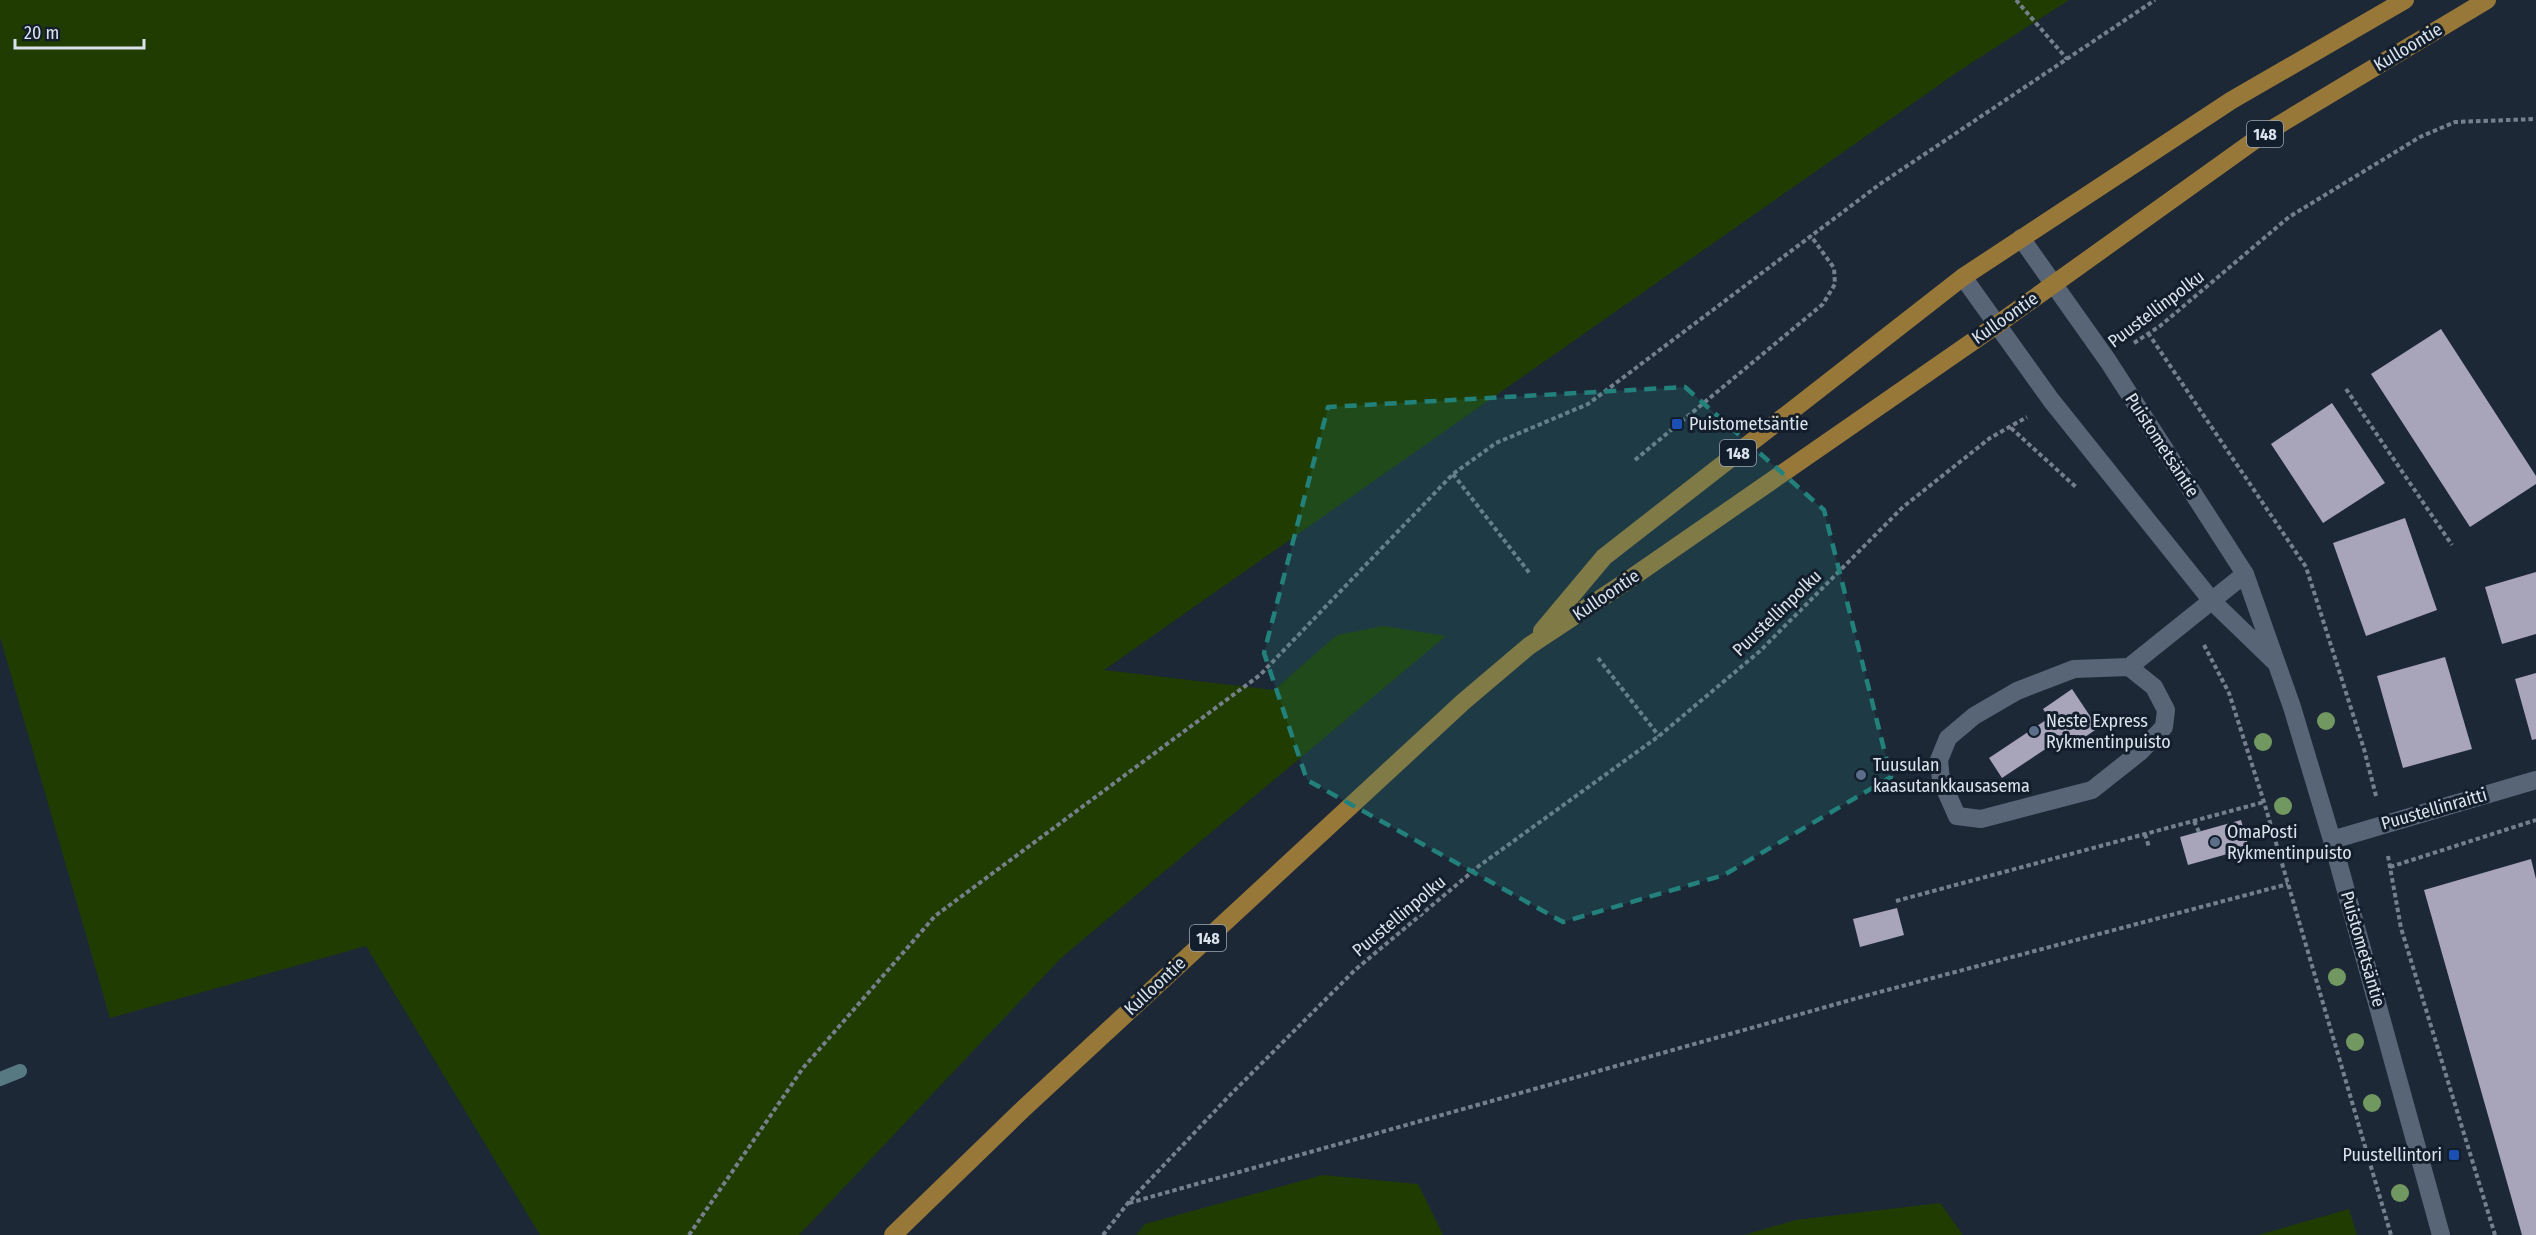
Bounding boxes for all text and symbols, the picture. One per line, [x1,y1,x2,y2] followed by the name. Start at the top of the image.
[15,12,144,50] scale bar
[2370,18,2446,76] street label: Kulloontie
[24,22,59,44] text: 20 m
[2247,121,2283,147] road number: 148
[2103,266,2209,352] street label: Puustellinpolku
[1968,287,2042,349] street label: Kulloontie
[2120,389,2204,501] street label: Puistometsäntie
[1689,413,1809,435] place label: Puistometsäntie
[1670,417,1684,431] marker: Puistometsäntie
[1720,440,1756,466] road number: 148
[1568,565,1644,625] street label: Kulloontie
[1728,565,1826,661] street label: Puustellinpolku
[2046,710,2171,753] place label: Neste Express Rykmentinpuisto
[2027,724,2041,738] marker: Neste Express Rykmentinpuisto
[1873,754,2030,797] place label: Tuusulan kaasutankkausasema
[1854,768,1868,782] marker: Tuusulan kaasutankkausasema
[2379,783,2489,835] street label: Puustellinraitti
[2227,821,2352,864] place label: OmaPosti Rykmentinpuisto
[2208,835,2222,849] marker: OmaPosti Rykmentinpuisto
[1348,871,1450,961] street label: Puustellinpolku
[2336,889,2390,1010] street label: Puistometsäntie
[1190,925,1226,951] road number: 148
[1120,952,1190,1020] street label: Kulloontie
[2343,1144,2442,1166] place label: Puustellintori
[2447,1148,2461,1162] marker: Puustellintori

